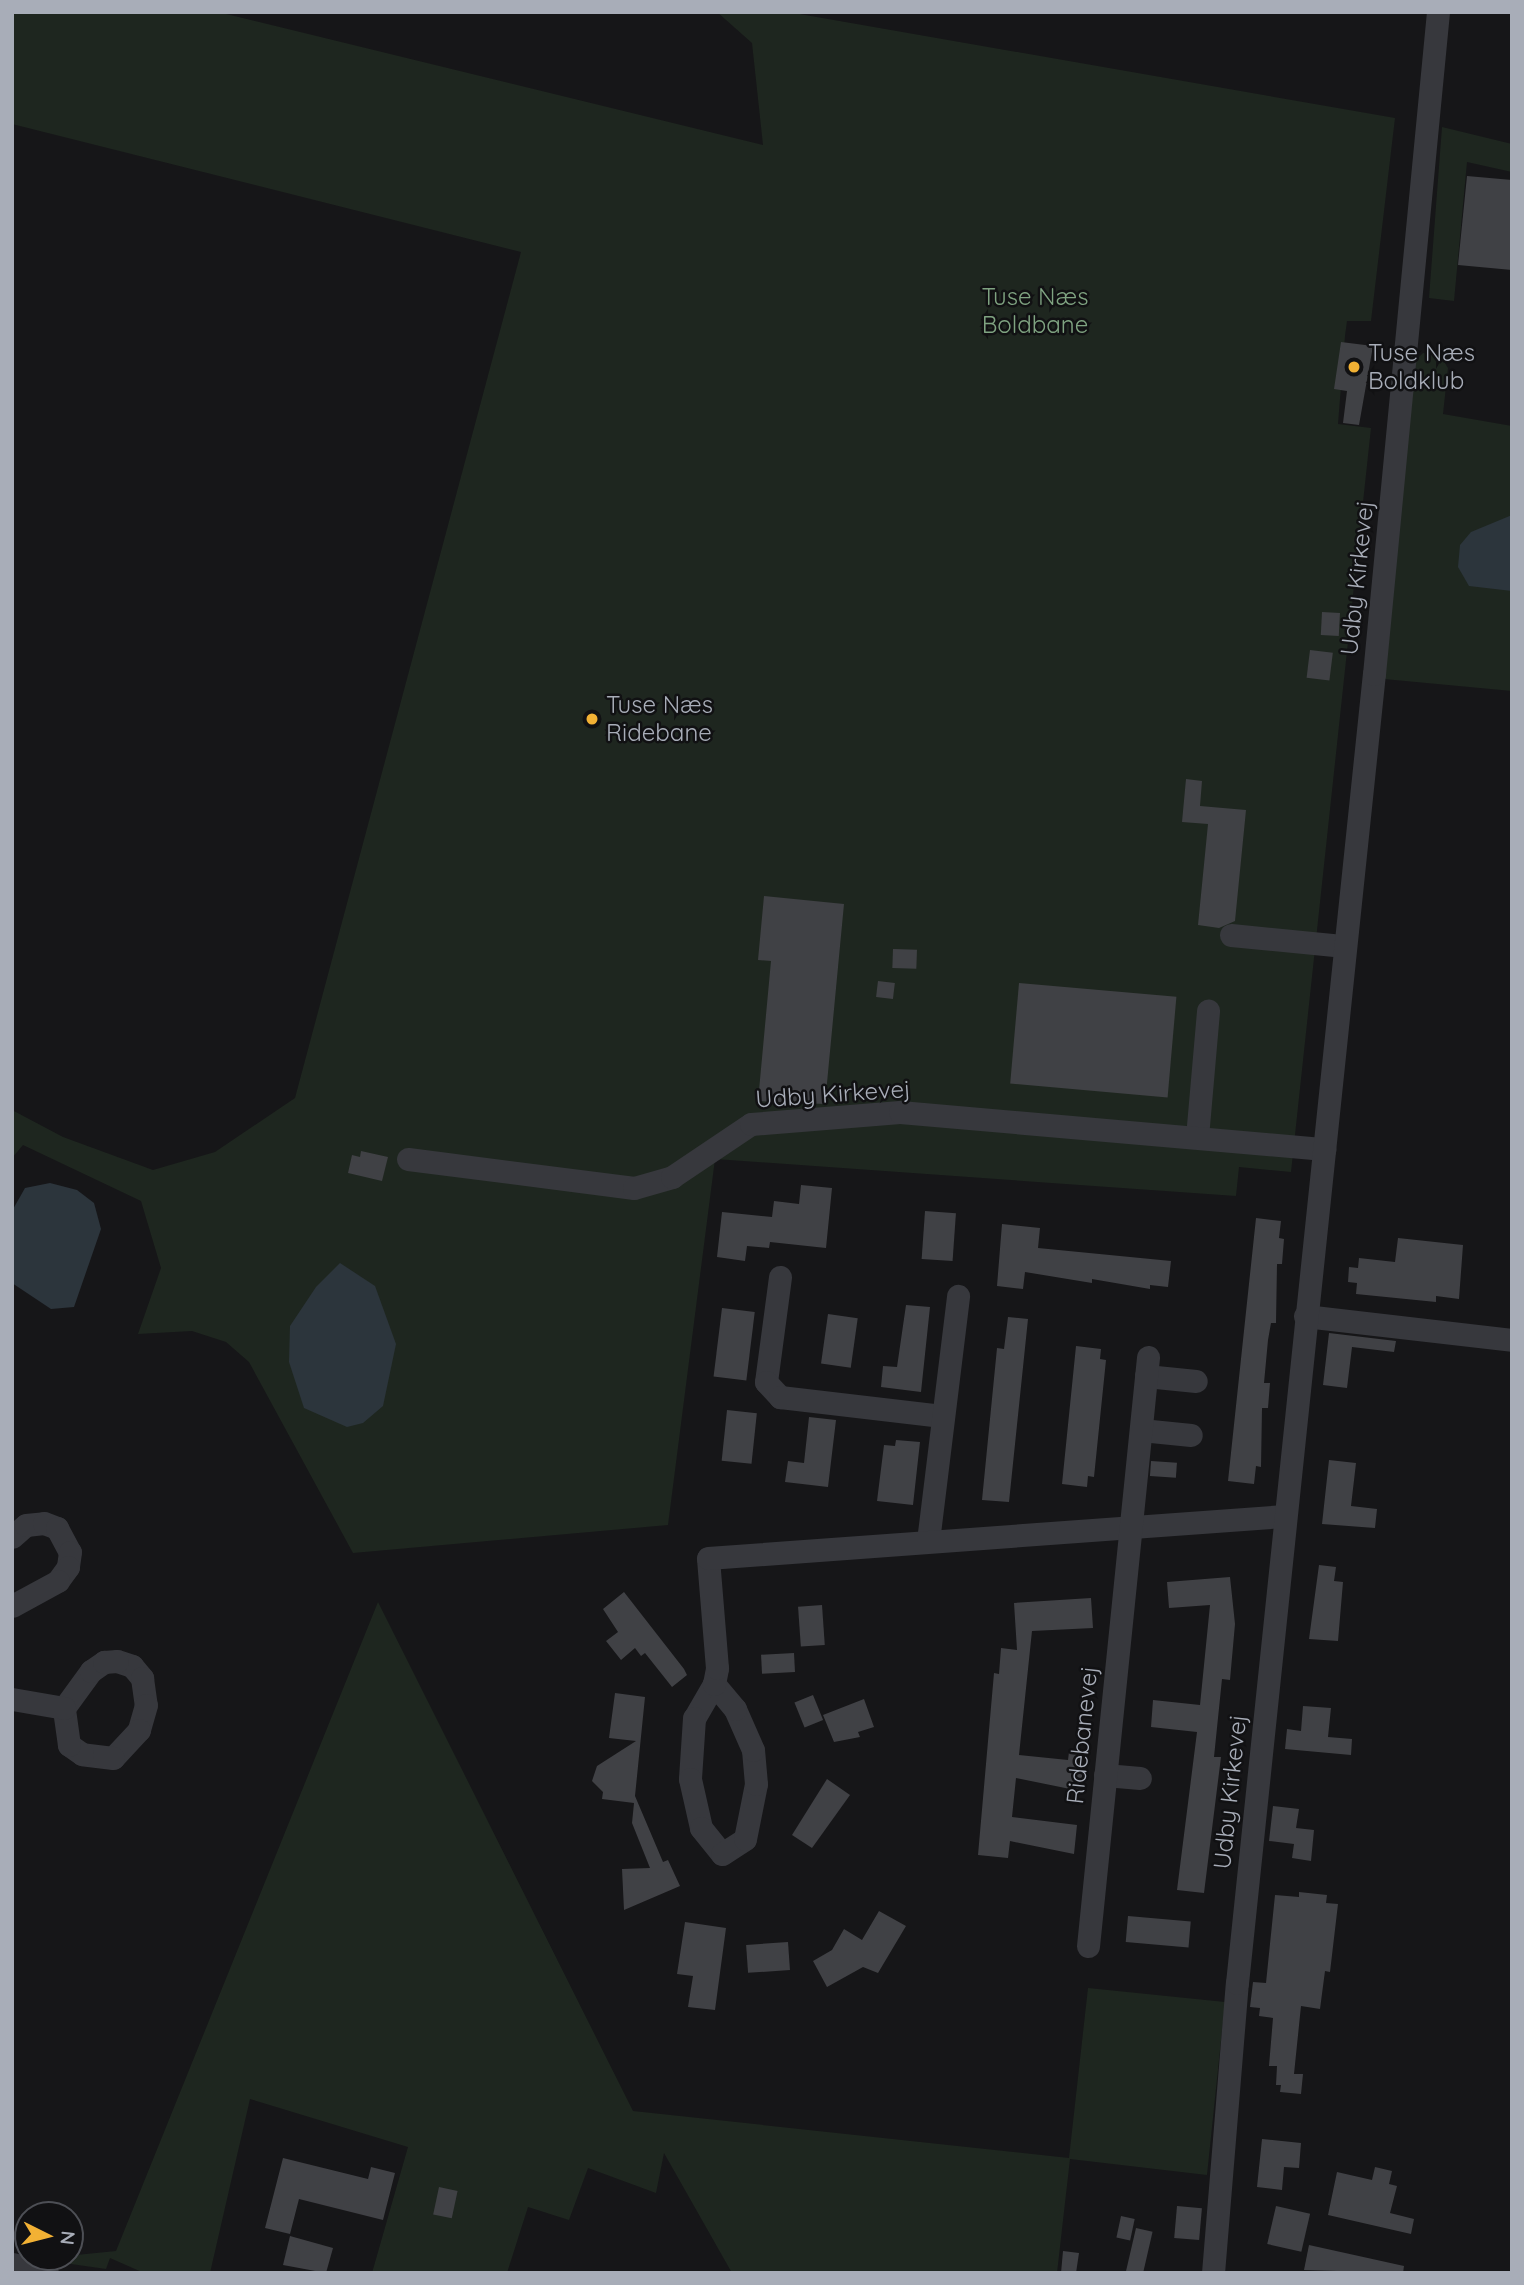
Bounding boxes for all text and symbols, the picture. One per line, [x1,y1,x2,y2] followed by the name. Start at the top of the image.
[981,283,1089,339] park label: Tuse Næs Boldbane
[1368,339,1475,395] place label: Tuse Næs Boldklub
[1346,359,1362,375] marker: Tuse Næs Boldklub
[1335,499,1379,657] street label: Udby Kirkevej
[606,691,713,747] place label: Tuse Næs Ridebane
[584,711,600,727] marker: Tuse Næs Ridebane
[755,1074,911,1114] street label: Udby Kirkevej
[1060,1665,1104,1805] street label: Ridebanevej
[1208,1713,1252,1871] street label: Udby Kirkevej
[14,2201,84,2271] north arrow
[55,2230,81,2246] text: N

